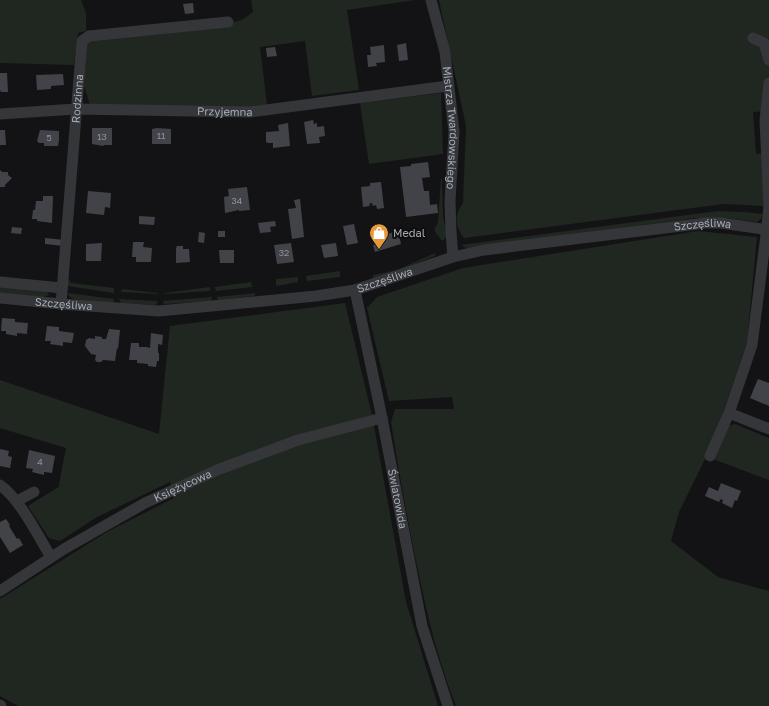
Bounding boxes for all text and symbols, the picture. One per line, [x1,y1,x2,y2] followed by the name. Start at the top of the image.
[441,65,461,190] street label: Mistrza Twardowskiego
[68,74,85,124] street label: Rodzinna
[197,104,253,118] street label: Przyjemna
[157,130,166,141] house number: 11
[97,131,107,142] house number: 13
[46,132,52,143] house number: 5
[232,195,243,206] house number: 34
[673,216,732,233] street label: Szczęśliwa
[368,222,390,250] shop icon: Medal
[393,226,426,239] place label: Medal
[279,247,289,258] house number: 32
[355,264,414,295] street label: Szczęśliwa
[34,294,93,312] street label: Szczęśliwa
[37,456,43,467] house number: 4
[152,467,213,504] street label: Księżycowa
[386,468,410,530] street label: Światowida

